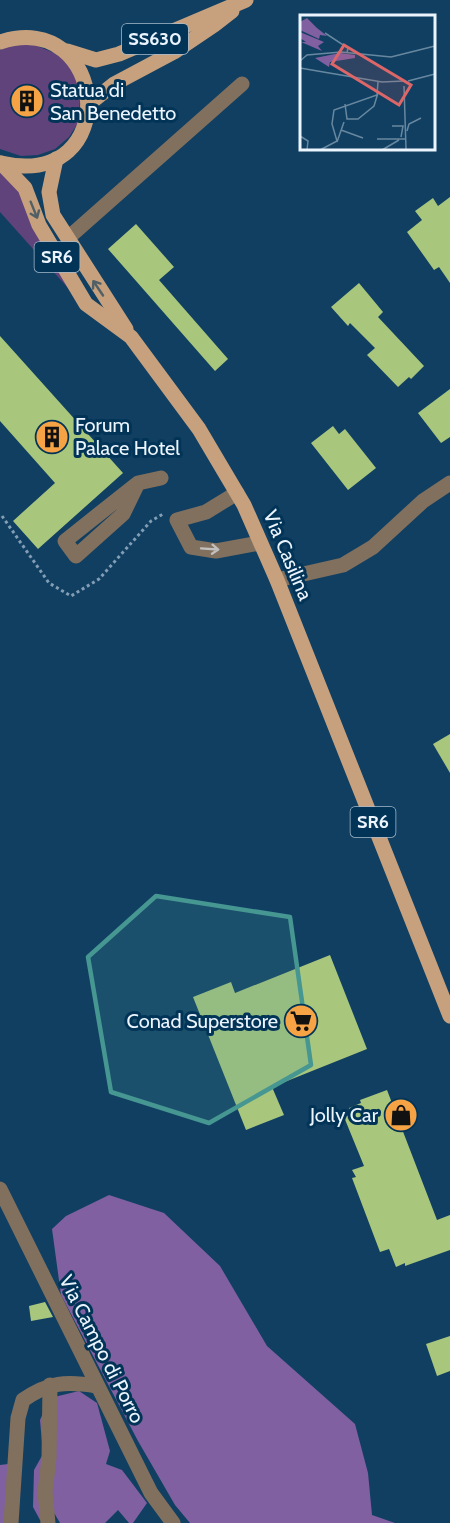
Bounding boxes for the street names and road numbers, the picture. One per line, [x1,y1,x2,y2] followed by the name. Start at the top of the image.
[122,24,188,54] road number: SS630
[34,242,80,272] road number: SR6
[258,506,318,604] street label: Via Casilina
[350,807,395,837] road number: SR6
[54,1271,150,1427] street label: Via Campo di Porro

